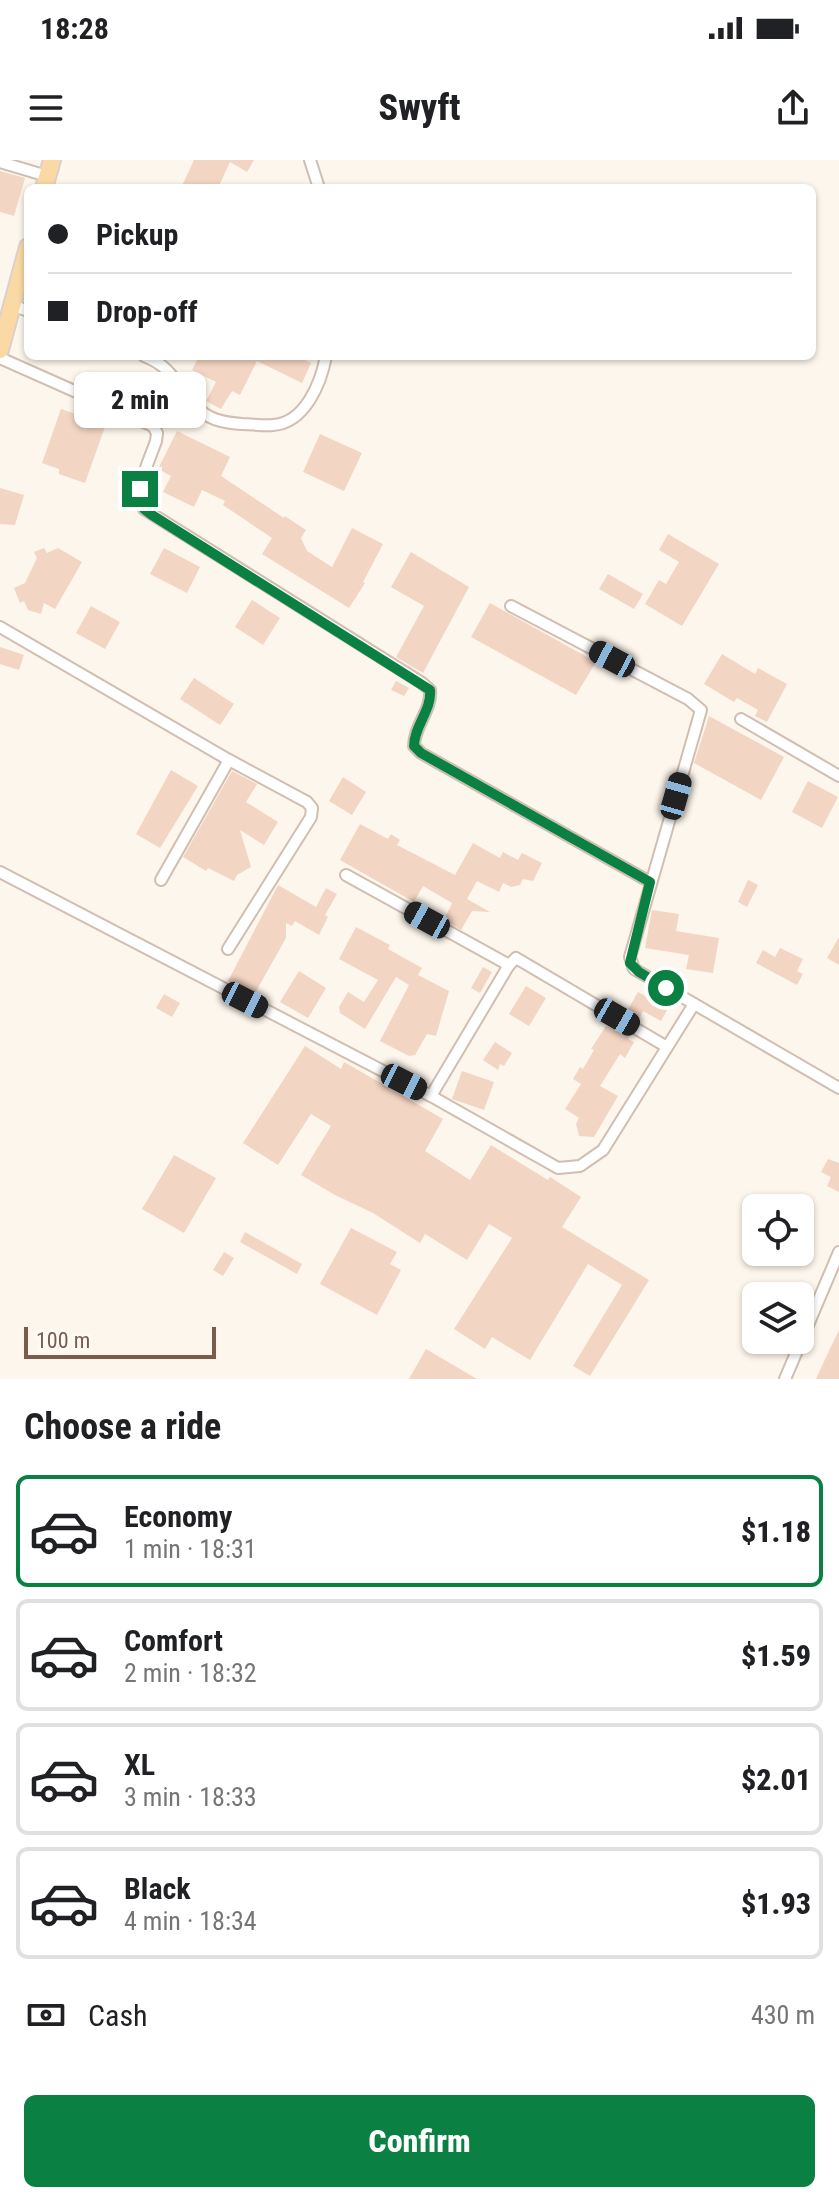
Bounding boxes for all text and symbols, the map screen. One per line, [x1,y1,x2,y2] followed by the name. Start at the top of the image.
[40,11,109,46] text: 18:28
[24,86,68,130] icon: menu
[771,86,815,130] icon: share
[379,87,460,129] text: Swyft
[96,217,178,252] text: Pickup
[96,294,198,329] text: Drop-off
[74,373,206,429] callout: 2 min
[111,385,169,415] text: 2 min
[122,471,158,507] route end
[585,637,639,681] car
[658,770,694,822] car
[400,898,454,942] car
[648,970,684,1006] route start
[218,978,272,1022] car
[590,995,644,1039] car
[377,1060,431,1104] car
[742,1194,814,1354] map controls
[742,1194,814,1266] button: locate
[742,1282,814,1354] button: layers
[24,1323,216,1359] scale bar
[36,1328,90,1353] text: 100 m
[24,1406,221,1448] text: Choose a ride
[28,1495,100,1567] icon: car
[124,1499,232,1534] text: Economy
[741,1514,811,1549] text: $1.18
[124,1534,257,1564] text: 1 min · 18:31
[28,1619,100,1691] icon: car
[124,1623,223,1658] text: Comfort
[741,1638,811,1673] text: $1.59
[124,1658,257,1688] text: 2 min · 18:32
[28,1743,100,1815] icon: car
[124,1747,155,1782] text: XL
[741,1762,811,1797] text: $2.01
[124,1782,257,1812] text: 3 min · 18:33
[28,1867,100,1939] icon: car
[124,1871,191,1906] text: Black
[741,1886,811,1921] text: $1.93
[124,1906,257,1936] text: 4 min · 18:34
[24,1993,68,2037] icon: cash
[88,1998,148,2033] text: Cash
[751,2000,815,2030] text: 430 m
[24,2095,815,2187] button: Confirm

